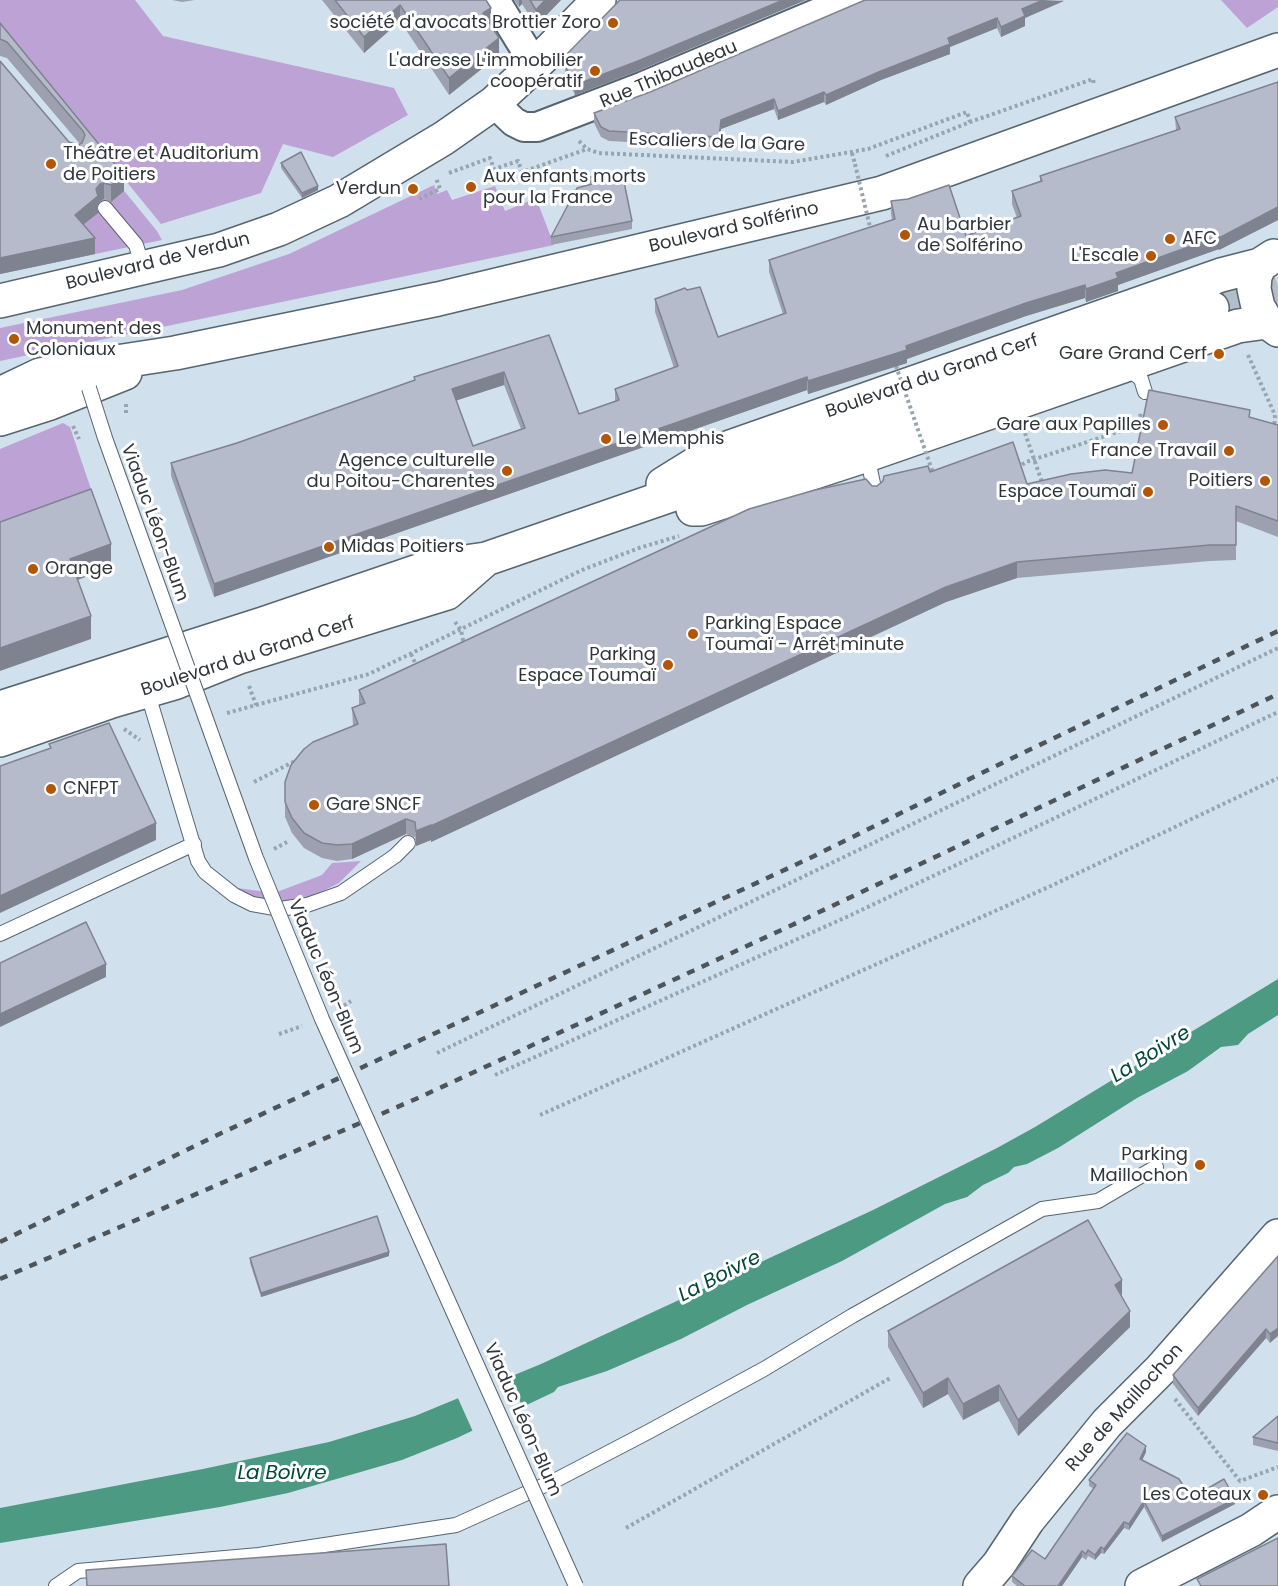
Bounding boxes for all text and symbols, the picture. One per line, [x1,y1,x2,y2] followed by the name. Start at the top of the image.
[329,12,601,34] place label: société d'avocats Brottier Zoro
[606,16,620,30] marker: société d'avocats Brottier Zoro
[597,36,741,114] street label: Rue Thibaudeau
[388,50,583,92] place label: L'adresse L'immobilier coopératif
[588,64,602,78] marker: L'adresse L'immobilier coopératif
[629,129,805,157] street label: Escaliers de la Gare
[63,143,259,186] place label: Théâtre et Auditorium de Poitiers
[44,157,58,171] marker: Théâtre et Auditorium de Poitiers
[483,166,646,208] place label: Aux enfants morts pour la France
[336,178,401,200] place label: Verdun
[464,180,478,194] marker: Aux enfants morts pour la France
[406,182,420,196] marker: Verdun
[647,198,821,258] street label: Boulevard Solférino
[917,214,1023,256] place label: Au barbier de Solférino
[898,228,912,242] marker: Au barbier de Solférino
[1182,228,1217,250] place label: AFC
[64,229,252,295] street label: Boulevard de Verdun
[1163,232,1177,246] marker: AFC
[1071,245,1139,267] place label: L'Escale
[1144,249,1158,263] marker: L'Escale
[26,318,161,360] place label: Monument des Coloniaux
[823,330,1041,424] street label: Boulevard du Grand Cerf
[7,332,21,346] marker: Monument des Coloniaux
[1059,343,1207,365] place label: Gare Grand Cerf
[1212,347,1226,361] marker: Gare Grand Cerf
[996,414,1151,436] place label: Gare aux Papilles
[1156,418,1170,432] marker: Gare aux Papilles
[618,428,724,450] place label: Le Memphis
[599,432,613,446] marker: Le Memphis
[1091,440,1217,462] place label: France Travail
[116,441,192,605] street label: Viaduc Léon-Blum
[1222,444,1236,458] marker: France Travail
[307,450,495,492] place label: Agence culturelle du Poitou-Charentes
[500,464,514,478] marker: Agence culturelle du Poitou-Charentes
[1188,470,1253,492] place label: Poitiers
[1258,474,1272,488] marker: Poitiers
[998,481,1136,503] place label: Espace Toumaï
[1141,485,1155,499] marker: Espace Toumaï
[341,536,464,558] place label: Midas Poitiers
[322,540,336,554] marker: Midas Poitiers
[45,558,113,580] place label: Orange
[26,562,40,576] marker: Orange
[139,612,357,702] street label: Boulevard du Grand Cerf
[705,613,904,656] place label: Parking Espace Toumaï - Arrêt minute
[686,627,700,641] marker: Parking Espace Toumaï - Arrêt minute
[518,644,656,686] place label: Parking Espace Toumaï
[661,658,675,672] marker: Parking Espace Toumaï
[63,778,119,800] place label: CNFPT
[44,782,58,796] marker: CNFPT
[326,794,421,816] place label: Gare SNCF
[307,798,321,812] marker: Gare SNCF
[283,897,367,1057] street label: Viaduc Léon-Blum
[1107,1021,1195,1089] water label: La Boivre
[1090,1144,1188,1186] place label: Parking Maillochon
[1193,1158,1207,1172] marker: Parking Maillochon
[675,1246,765,1308] water label: La Boivre
[478,1340,566,1500] street label: Viaduc Léon-Blum
[1062,1340,1188,1476] street label: Rue de Maillochon
[237,1462,327,1486] water label: La Boivre
[1142,1484,1251,1506] place label: Les Coteaux
[1256,1488,1270,1502] marker: Les Coteaux

